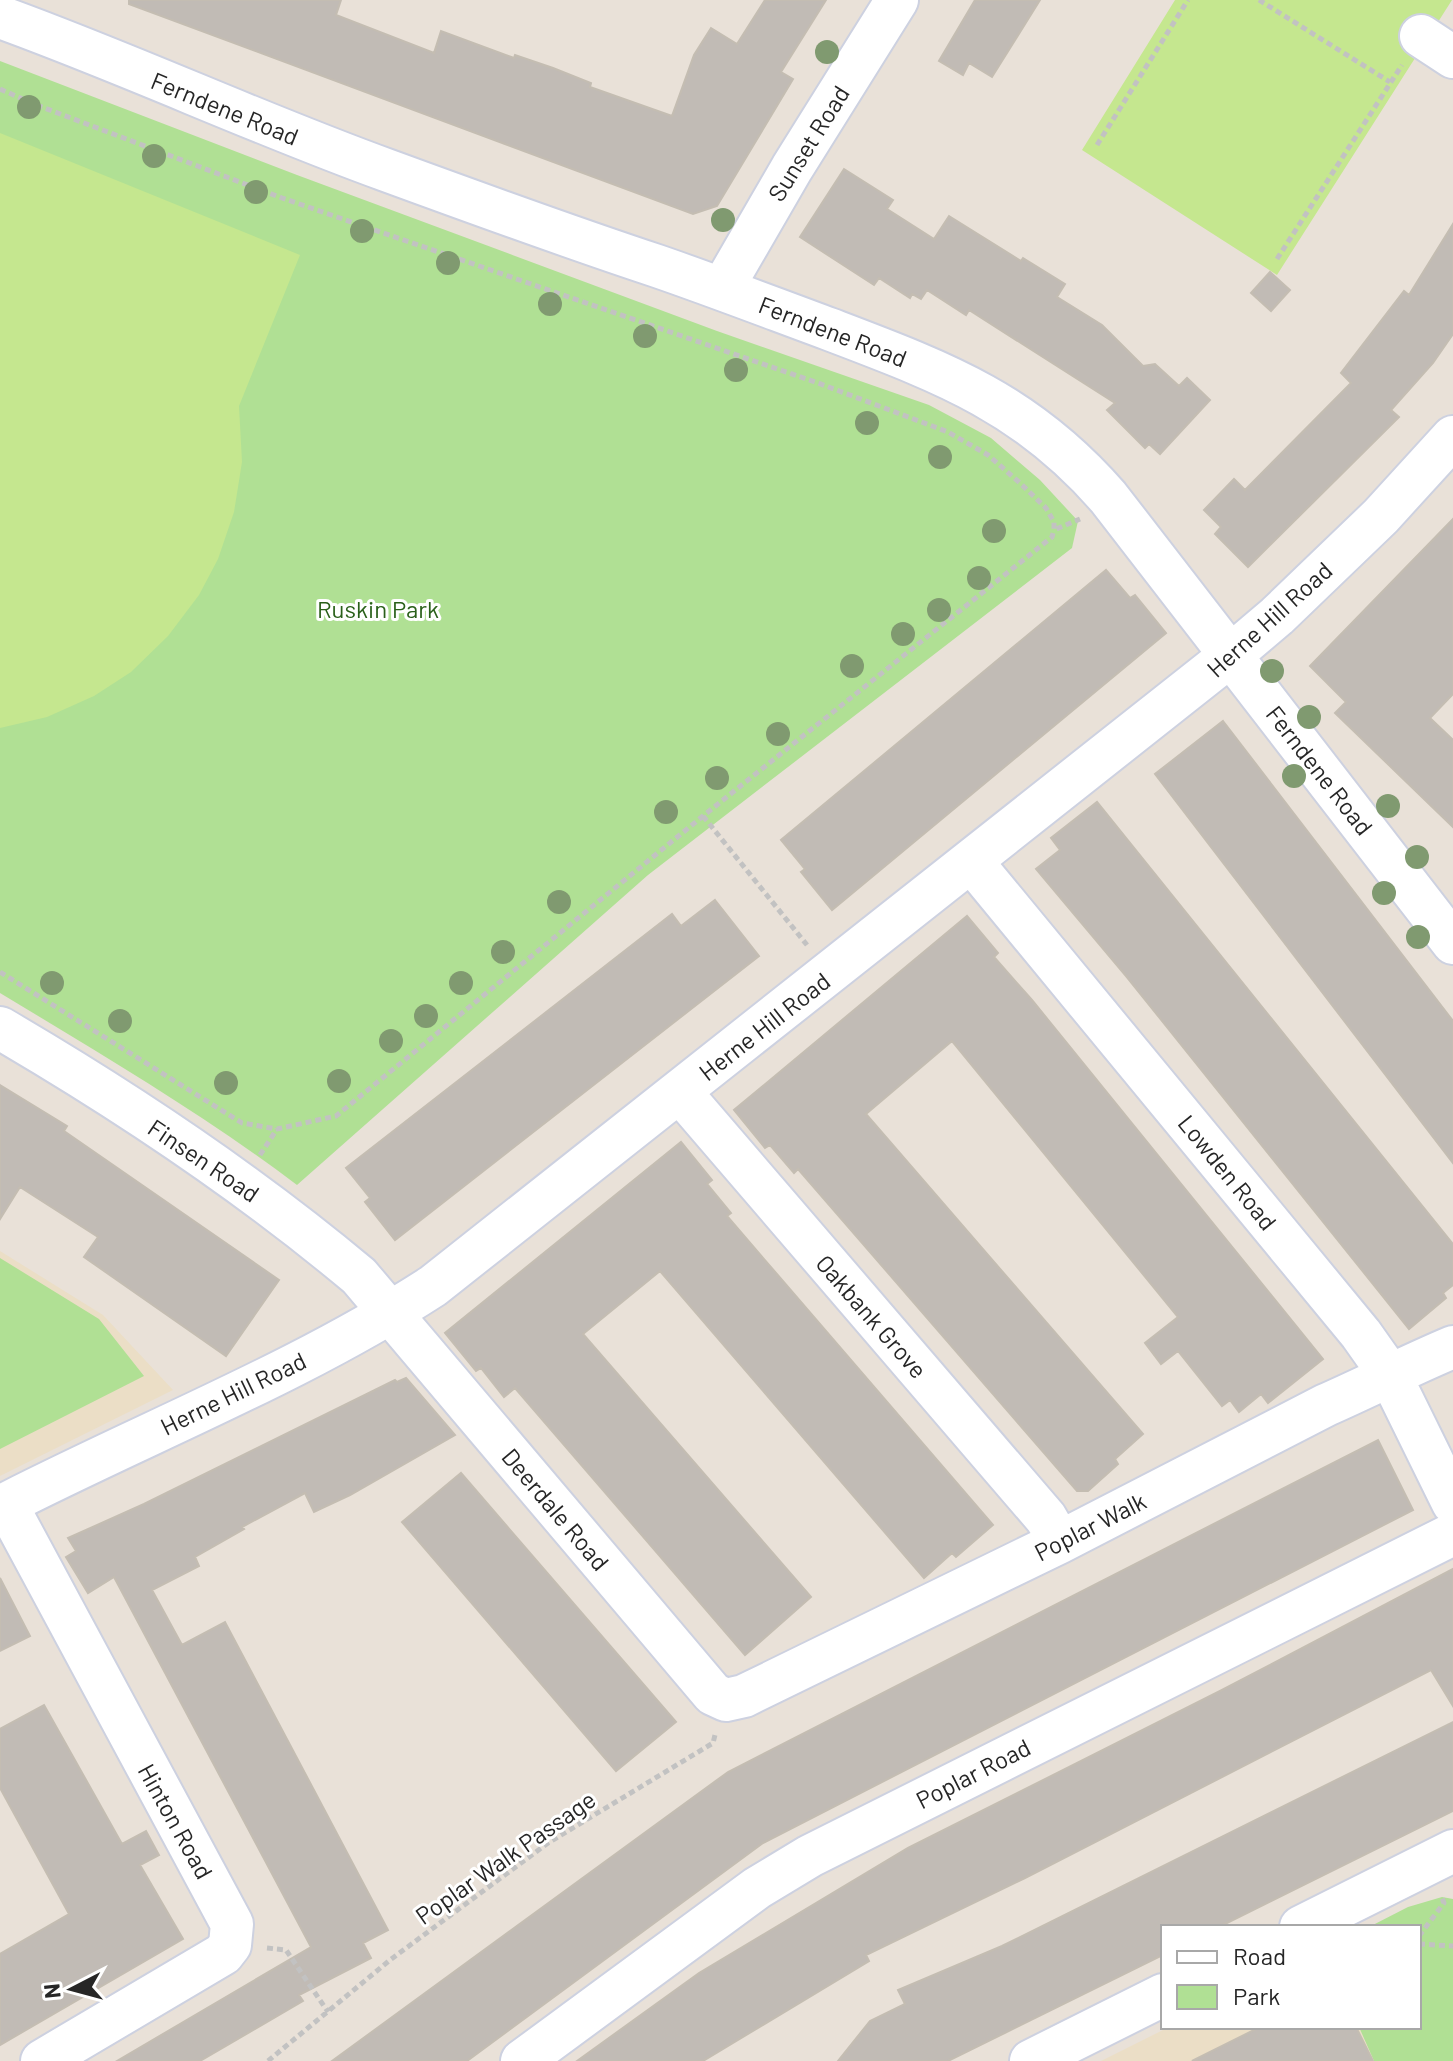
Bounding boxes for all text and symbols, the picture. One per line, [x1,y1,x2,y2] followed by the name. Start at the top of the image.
[147,65,303,151] street label: Ferndene Road
[761,80,855,206] street label: Sunset Road
[755,289,911,373] street label: Ferndene Road
[1200,555,1338,683] street label: Herne Hill Road
[317,594,439,623] park label: Ruskin Park
[1260,699,1380,841] street label: Ferndene Road
[693,966,835,1086] street label: Herne Hill Road
[1173,1109,1283,1235] street label: Lowden Road
[143,1112,265,1208] street label: Finsen Road
[811,1248,933,1384] street label: Oakbank Grove
[155,1345,311,1441] street label: Herne Hill Road
[496,1442,616,1576] street label: Deerdale Road
[1029,1486,1151,1566] street label: Poplar Walk
[911,1732,1035,1814] street label: Poplar Road
[133,1758,219,1884] street label: Hinton Road
[409,1784,601,1930] street label: Poplar Walk Passage
[1161,1925,1421,2029] legend
[1233,1941,1286,1970] text: Road
[32,1949,112,2029] north arrow
[1233,1981,1280,2010] text: Park
[37,1983,65,2000] text: N

